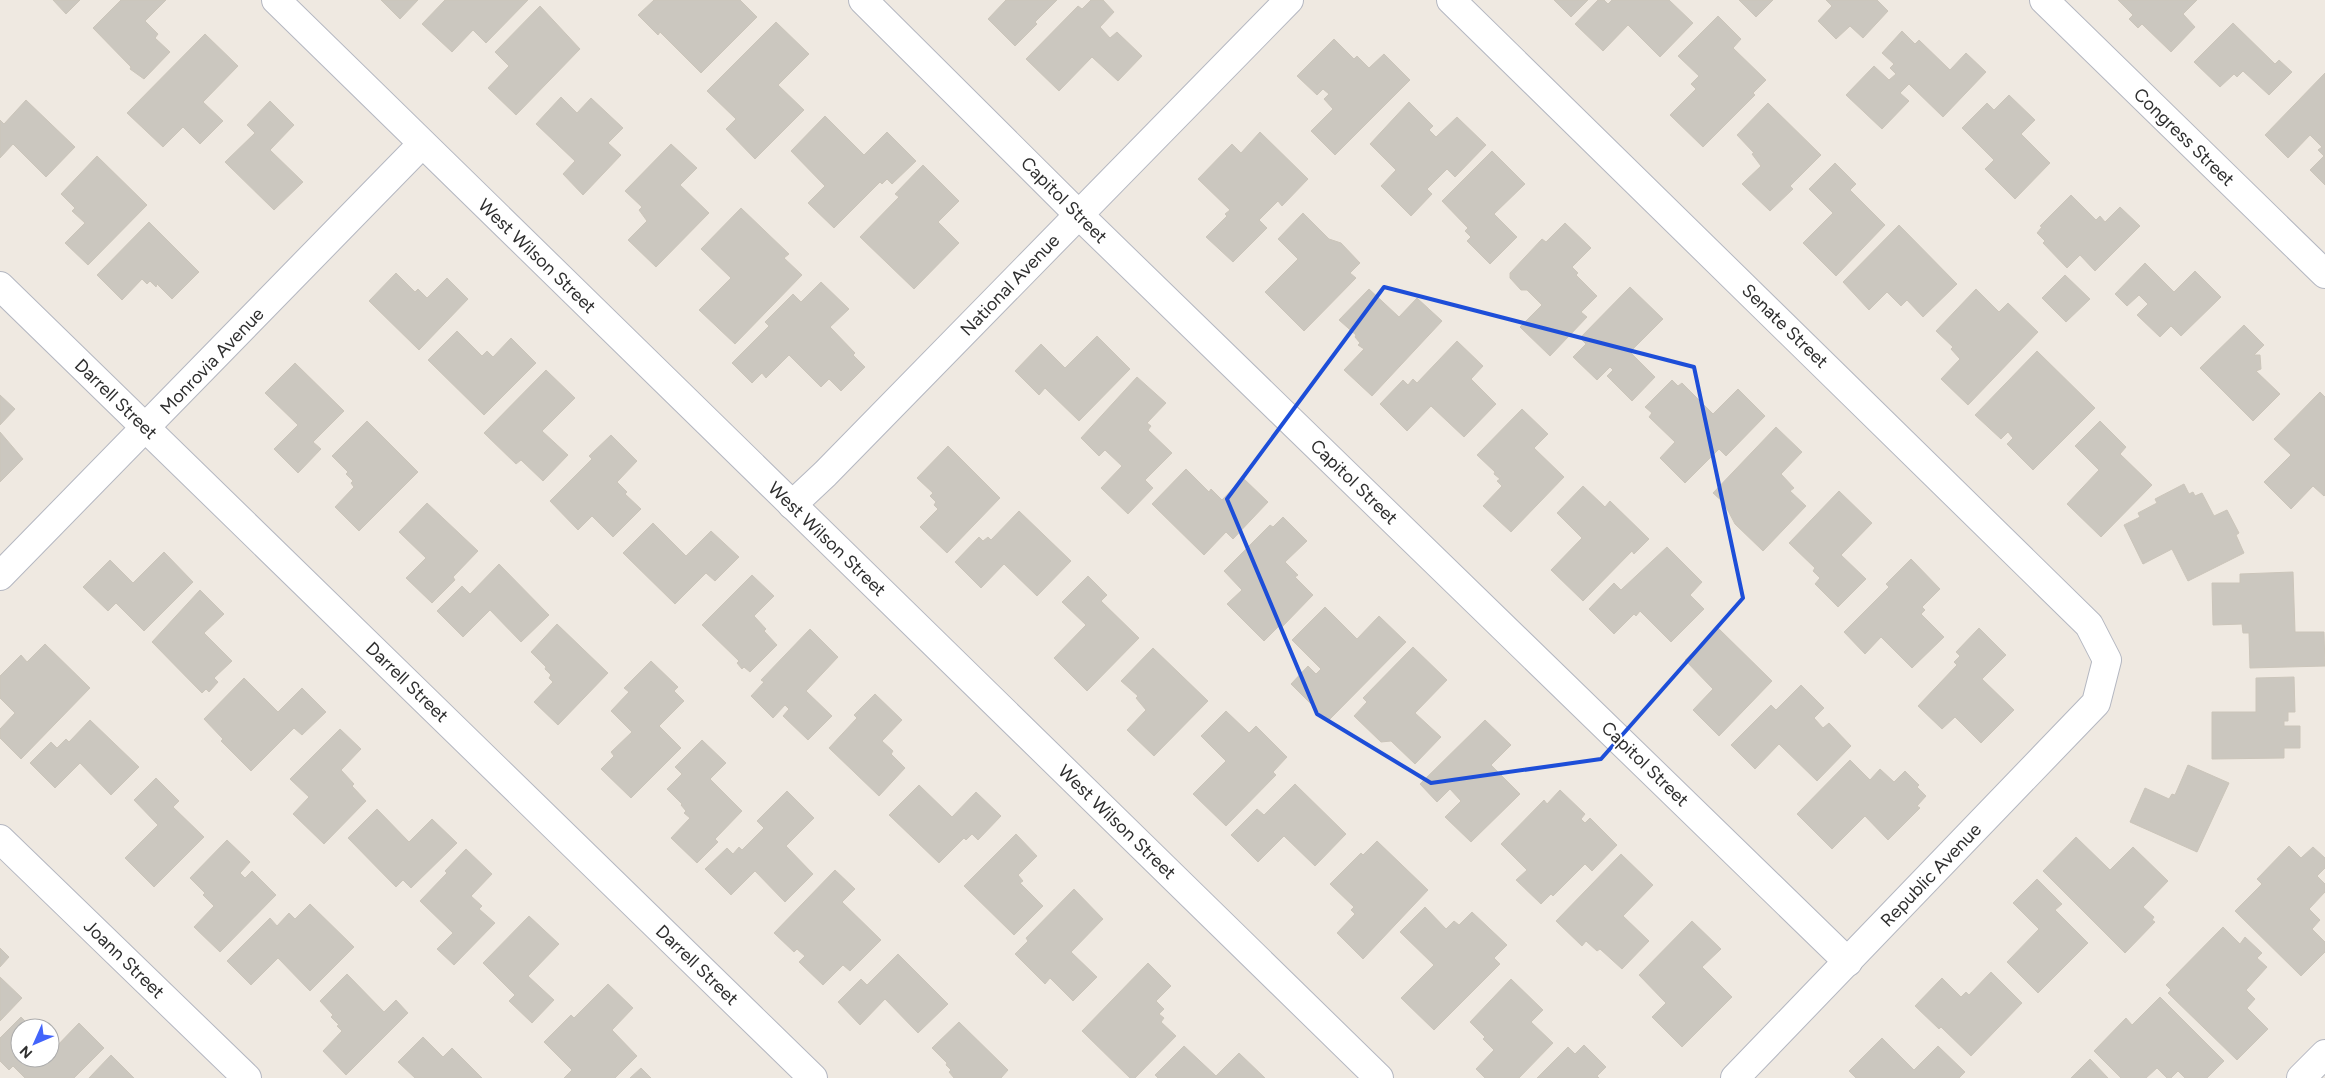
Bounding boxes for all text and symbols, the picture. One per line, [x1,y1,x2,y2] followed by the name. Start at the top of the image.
[2129,83,2239,191] street label: Congress Street
[1016,152,1112,248] street label: Capitol Street
[474,194,601,318] street label: West Wilson Street
[956,229,1064,340] street label: National Avenue
[1737,279,1833,373] street label: Senate Street
[155,303,269,419] street label: Monrovia Avenue
[70,354,162,444] street label: Darrell Street
[1306,435,1402,529] street label: Capitol Street
[764,477,891,601] street label: West Wilson Street
[361,637,453,727] street label: Darrell Street
[1597,717,1693,811] street label: Capitol Street
[1054,760,1181,884] street label: West Wilson Street
[1876,818,1986,931] street label: Republic Avenue
[79,915,169,1003] street label: Joann Street
[651,920,743,1010] street label: Darrell Street
[10,1018,60,1068] north arrow
[16,1042,36,1062] text: N

